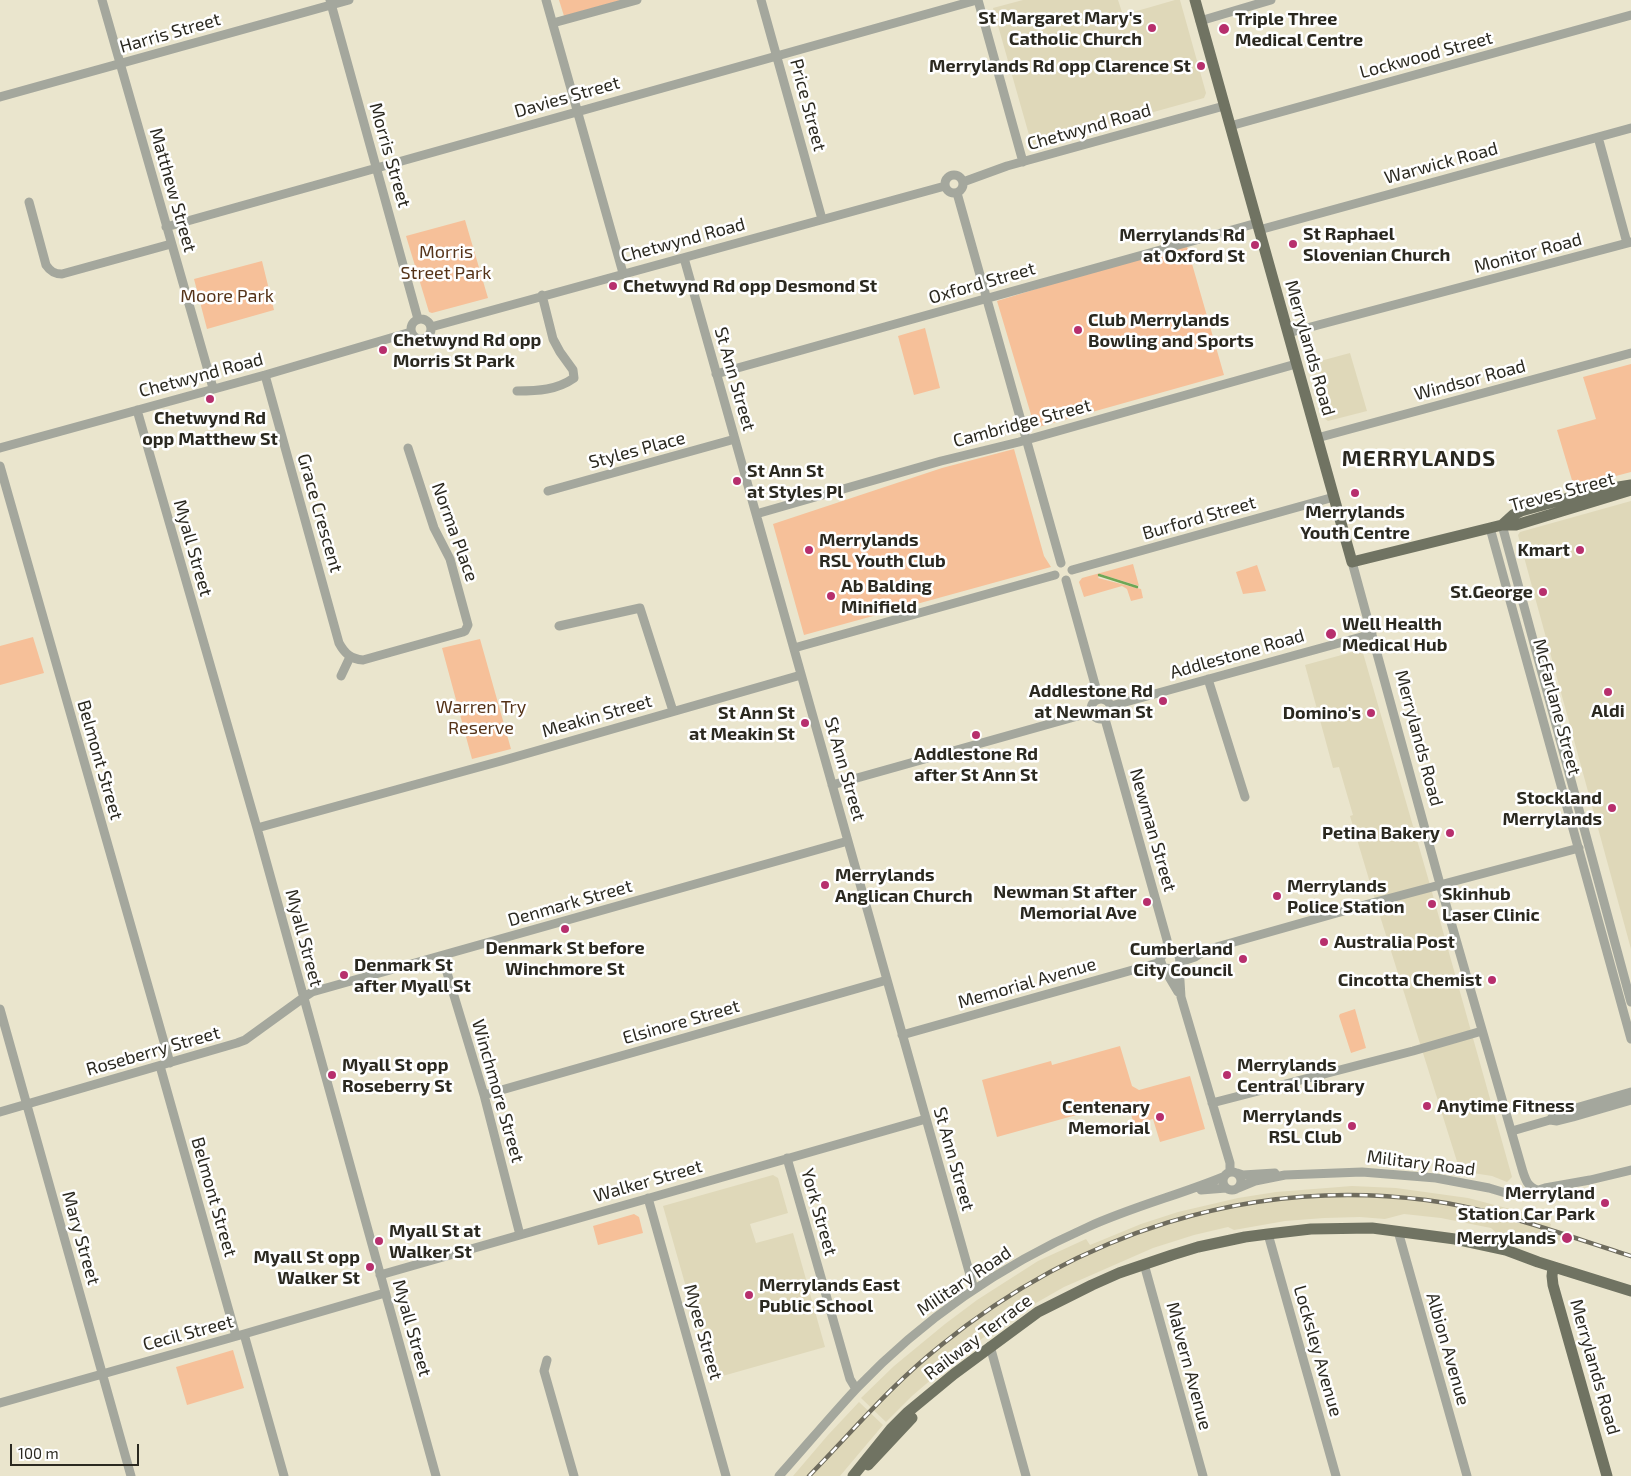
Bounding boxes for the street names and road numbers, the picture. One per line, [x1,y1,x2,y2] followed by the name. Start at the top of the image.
[117,8,223,58] street label: Harris Street
[1357,27,1495,83] street label: Lockwood Street
[785,56,831,154] street label: Price Street
[512,72,622,122] street label: Davies Street
[1025,99,1153,155] street label: Chetwynd Road
[365,100,415,210] street label: Morris Street
[145,125,201,255] street label: Matthew Street
[1382,137,1500,189] street label: Warwick Road
[618,213,748,267] street label: Chetwynd Road
[1472,228,1584,278] street label: Monitor Road
[926,257,1038,309] street label: Oxford Street
[1280,278,1340,418] street label: Merrylands Road
[710,325,760,433] street label: St Ann Street
[136,348,266,402] street label: Chetwynd Road
[1412,355,1528,405] street label: Windsor Road
[951,394,1093,452] street label: Cambridge Street
[587,427,687,473] street label: Styles Place
[293,451,347,575] street label: Grace Crescent
[1507,468,1617,516] street label: Treves Street
[427,479,483,585] street label: Norma Place
[1140,492,1258,544] street label: Burford Street
[169,497,217,599] street label: Myall Street
[1167,625,1307,683] street label: Addlestone Road
[1528,636,1586,778] street label: McFarlane Street
[1390,668,1448,808] street label: Merrylands Road
[539,690,655,742] street label: Meakin Street
[73,698,127,822] street label: Belmont Street
[820,715,870,823] street label: St Ann Street
[1125,766,1181,894] street label: Newman Street
[505,875,635,931] street label: Denmark Street
[281,887,327,989] street label: Myall Street
[955,953,1099,1013] street label: Memorial Avenue
[620,995,742,1049] street label: Elsinore Street
[467,1017,529,1165] street label: Winchmore Street
[84,1022,222,1080] street label: Roseberry Street
[929,1105,979,1213] street label: St Ann Street
[187,1135,241,1259] street label: Belmont Street
[1366,1146,1476,1180] street label: Military Road
[591,1155,705,1207] street label: Walker Street
[796,1166,842,1258] street label: York Street
[57,1189,105,1287] street label: Mary Street
[913,1242,1015,1320] street label: Military Road
[388,1277,436,1379] street label: Myall Street
[679,1282,727,1382] street label: Myee Street
[1289,1283,1347,1419] street label: Locksley Avenue
[920,1289,1036,1385] street label: Railway Terrace
[1422,1290,1474,1408] street label: Albion Avenue
[1565,1297,1625,1437] street label: Merrylands Road
[1162,1300,1216,1432] street label: Malvern Avenue
[140,1311,236,1355] street label: Cecil Street

